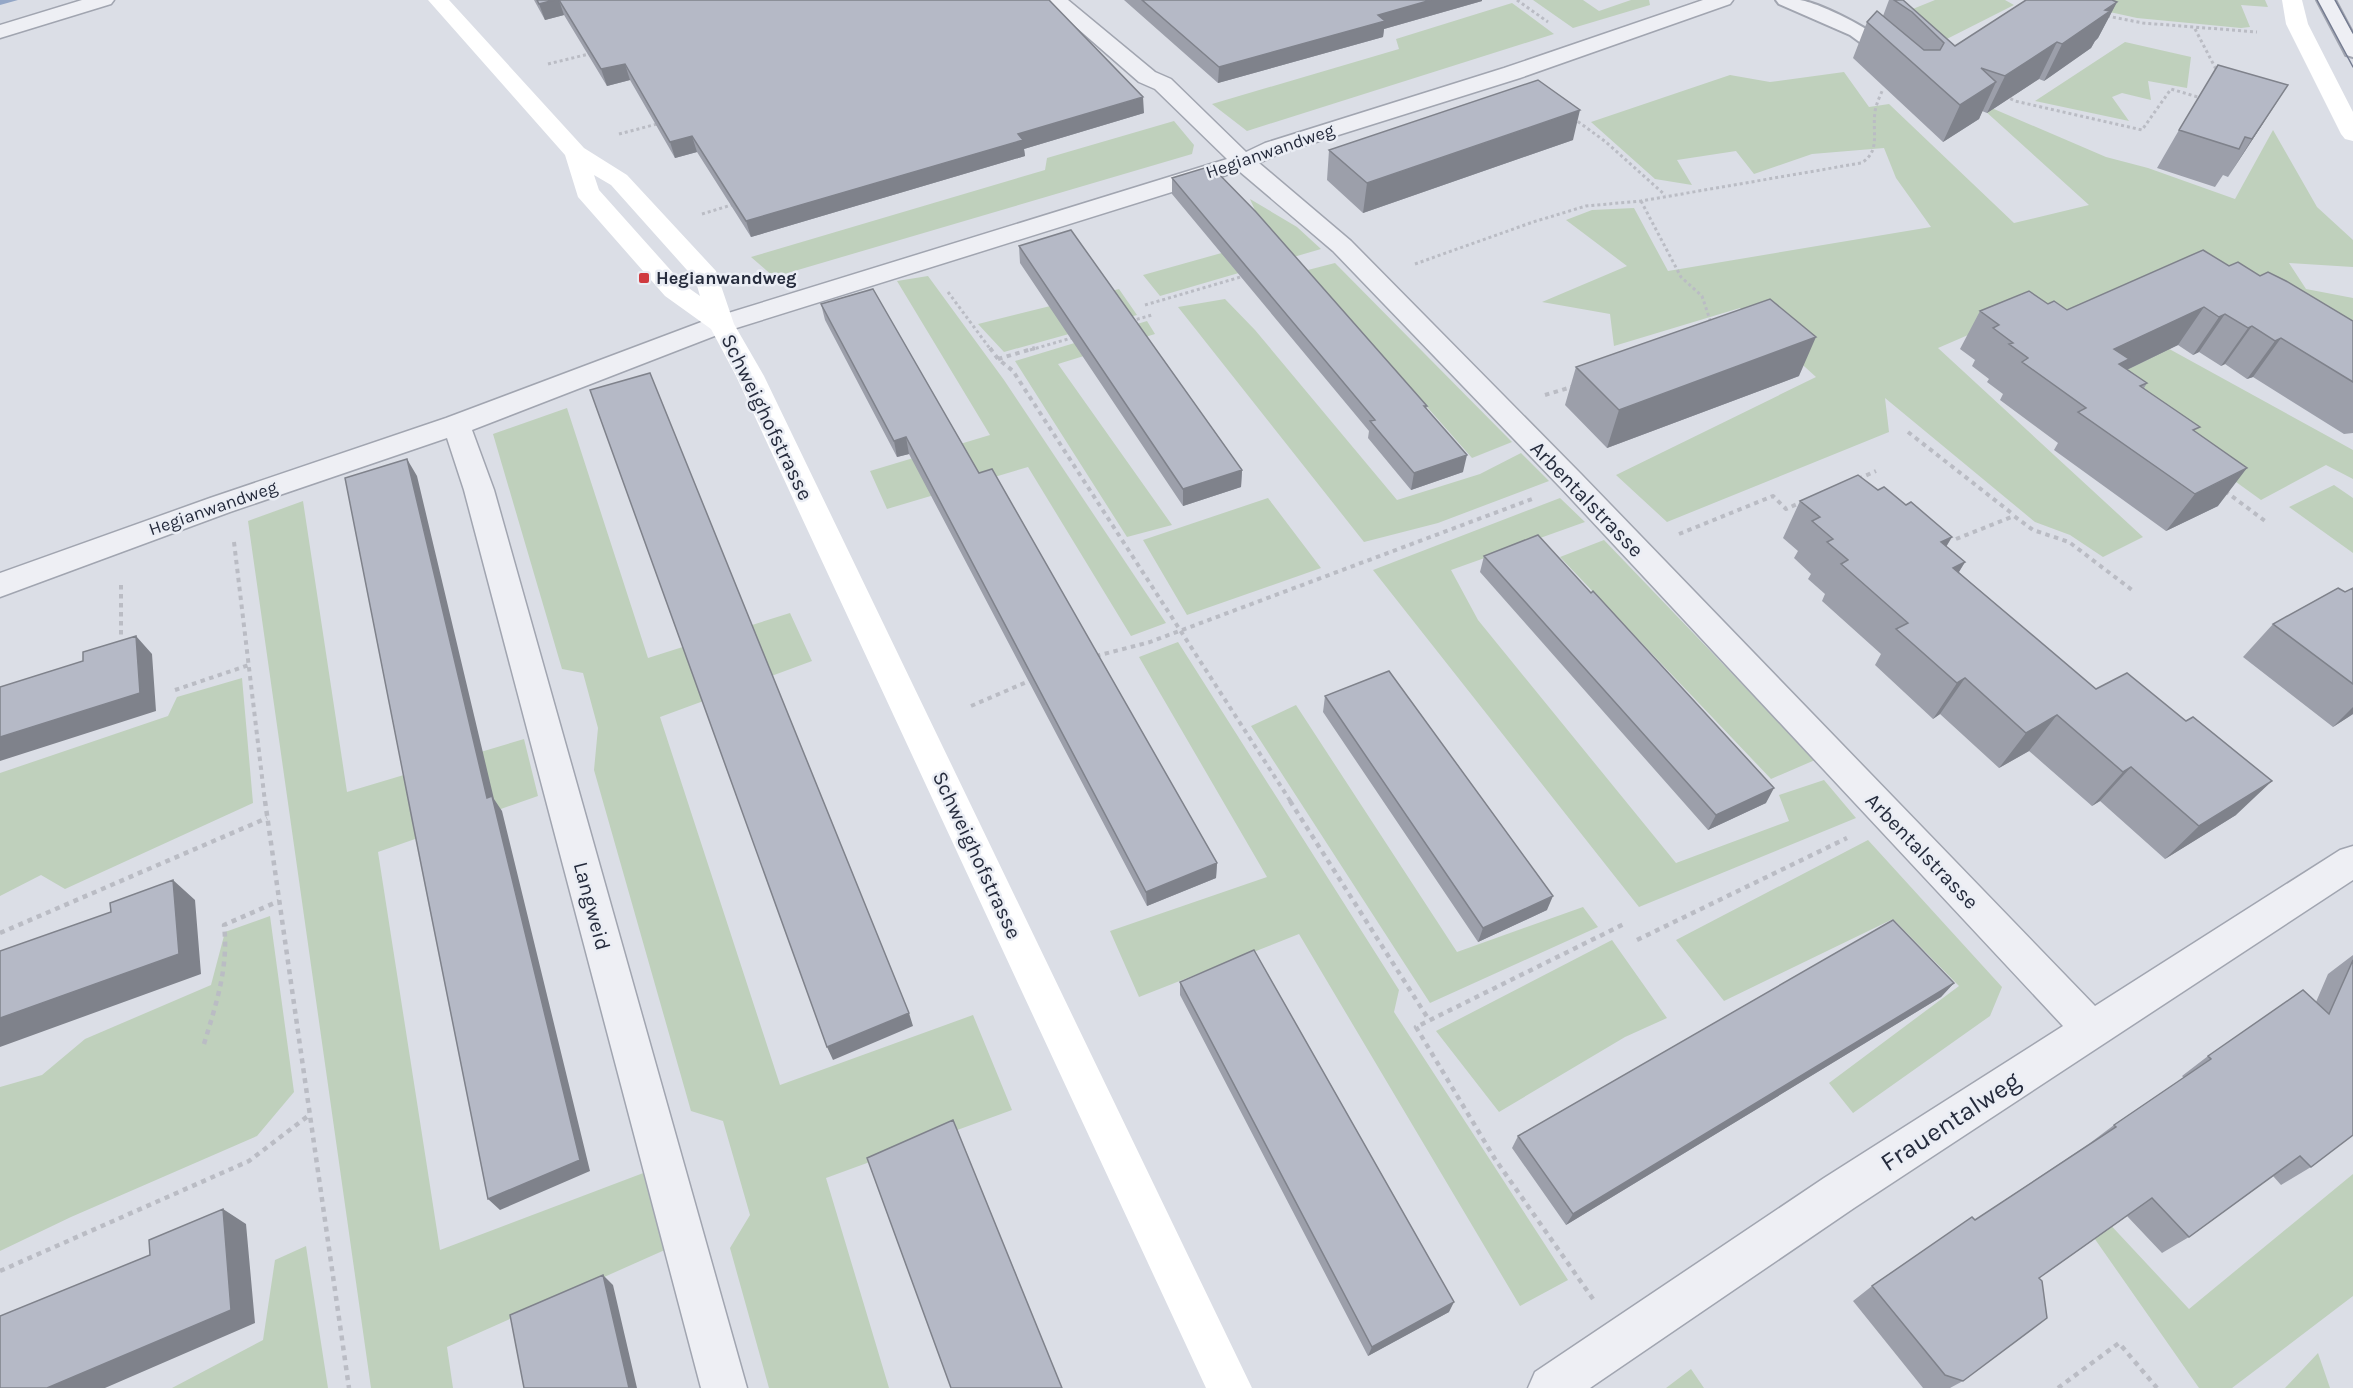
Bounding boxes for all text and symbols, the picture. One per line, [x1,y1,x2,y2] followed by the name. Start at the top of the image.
[1203,119,1337,183] street label: Hegianwandweg
[656,267,797,289] place label: Hegianwandweg
[637,271,651,285] marker: Hegianwandweg
[716,330,818,504] street label: Schweighofstrasse
[1526,436,1648,562] street label: Arbentalstrasse
[146,476,280,540] street label: Hegianwandweg
[928,767,1026,943] street label: Schweighofstrasse
[1861,788,1983,914] street label: Arbentalstrasse
[569,859,615,953] street label: Langweid
[1875,1065,2026,1178] street label: Frauentalweg

